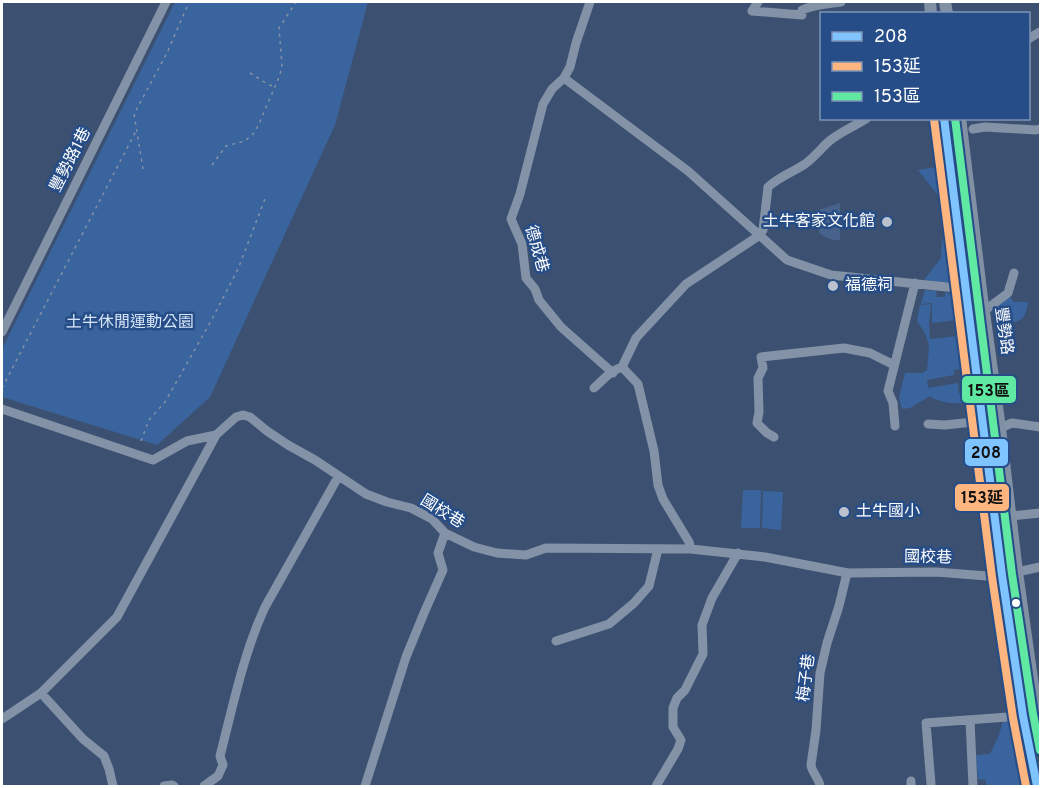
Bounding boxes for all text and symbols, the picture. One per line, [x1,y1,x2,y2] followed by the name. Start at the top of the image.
[820,12,1030,120] legend
[874,26,908,49] text: 208
[874,56,921,79] text: 153延
[874,86,921,109] text: 153區
[46,124,96,196] street label: 豐勢路1巷
[763,212,875,232] place label: 土牛客家文化館
[880,215,894,229] marker: 土牛客家文化館
[520,223,552,275] street label: 德成巷
[845,276,893,296] place label: 福德祠
[826,279,840,293] marker: 福德祠
[990,306,1016,356] street label: 豐勢路
[66,313,194,333] park label: 土牛休閒運動公園
[961,375,1017,404] line badge: 153區
[968,382,1010,402] text: 153區
[964,438,1009,467] line badge: 208
[971,444,1001,464] text: 208
[954,483,1010,512] line badge: 153延
[961,489,1003,509] text: 153延
[416,491,468,533] street label: 國校巷
[856,502,920,522] place label: 土牛國小
[837,505,851,519] marker: 土牛國小
[904,548,952,568] street label: 國校巷
[1010,597,1022,609] unlabelled marker
[794,653,820,703] street label: 梅子巷

